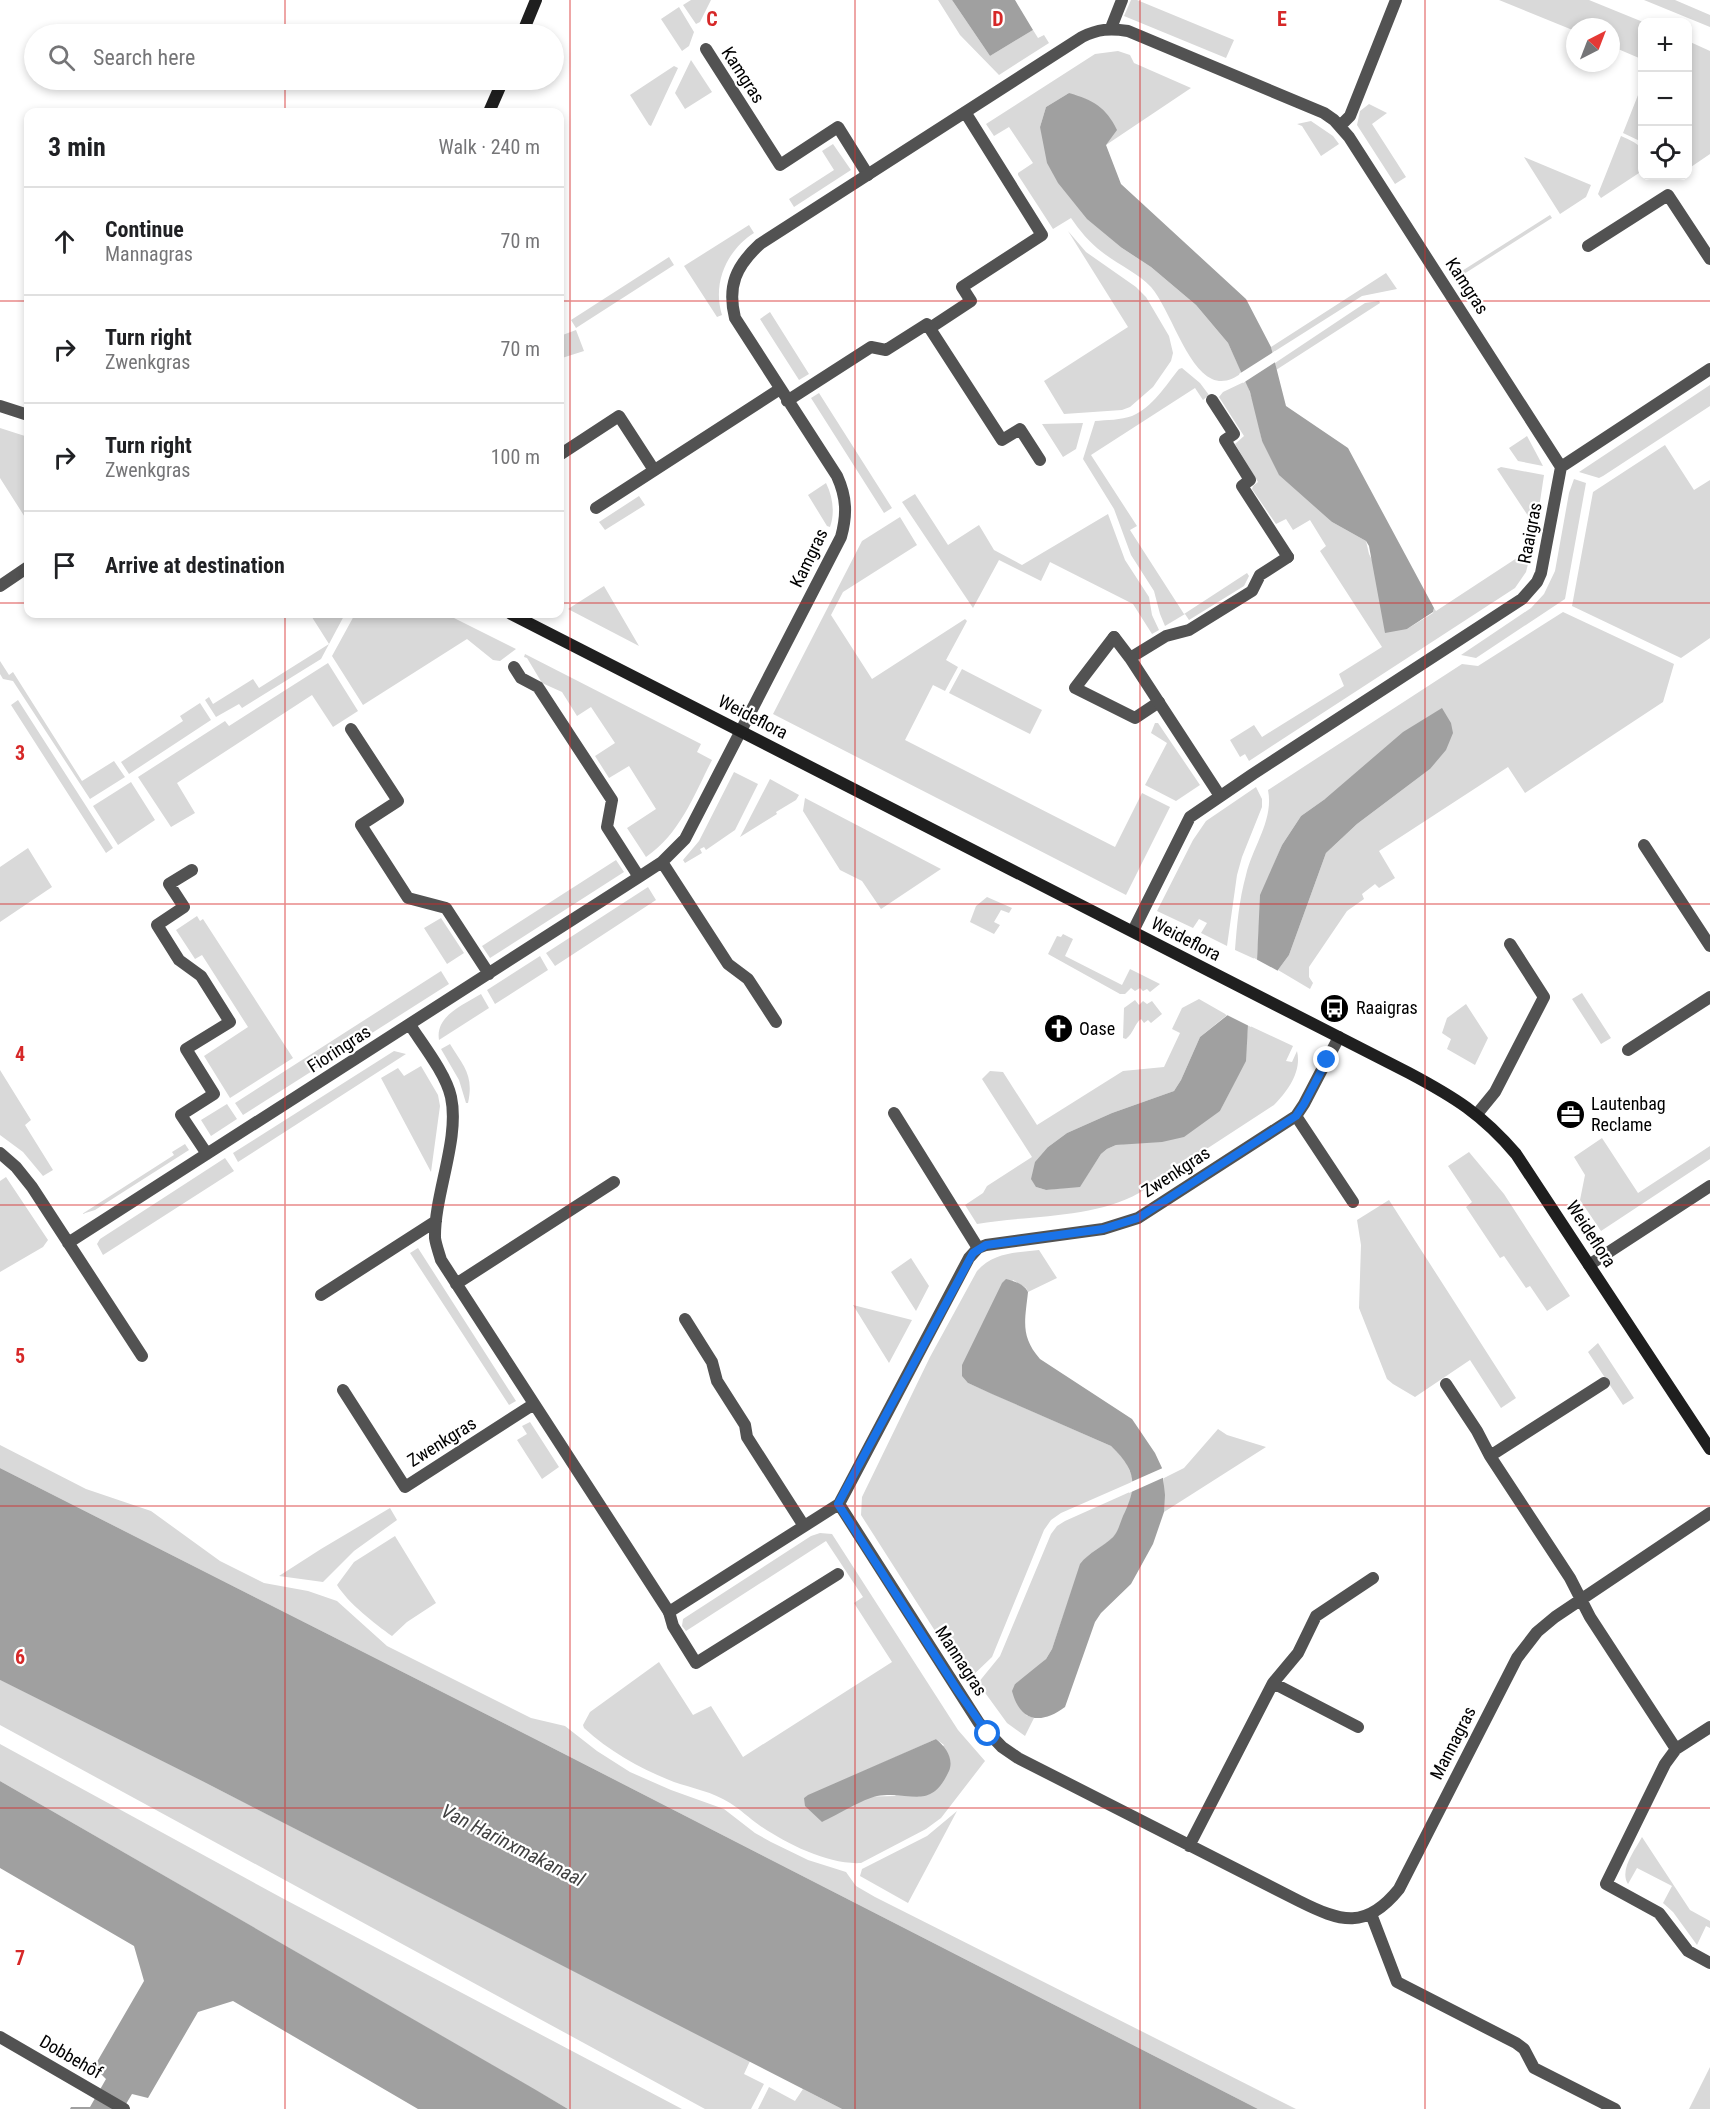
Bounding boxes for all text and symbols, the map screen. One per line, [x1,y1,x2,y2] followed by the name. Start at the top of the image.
[706,7,718,31] text: C
[992,7,1004,31] text: D
[1277,7,1287,31] text: E
[1566,18,1620,72] north arrow
[1638,18,1692,180] map controls
[1638,18,1692,72] button: +
[24,24,564,90] search box
[45,41,78,74] icon: search
[717,43,769,107] street label: Kamgras
[93,45,195,70] text: Search here
[1638,72,1692,126] button: −
[1638,126,1692,180] button: locate
[48,132,106,162] text: 3 min
[439,135,540,159] text: Walk · 240 m
[105,217,184,242] text: Continue
[48,225,81,258] icon: ahead
[501,229,540,253] text: 70 m
[105,242,193,266] text: Mannagras
[1441,254,1493,318] street label: Kamgras
[105,325,192,350] text: Turn right
[48,333,81,366] icon: right
[501,337,540,361] text: 70 m
[105,350,190,374] text: Zwenkgras
[105,433,192,458] text: Turn right
[48,441,81,474] icon: right
[491,445,540,469] text: 100 m
[105,458,190,482] text: Zwenkgras
[1513,501,1546,565] street label: Raaigras
[785,525,832,591] street label: Kamgras
[48,549,81,582] icon: arrive
[105,553,285,578] text: Arrive at destination
[715,690,792,743] street label: Weideflora
[15,741,25,765] text: 3
[1148,912,1225,965] street label: Weideflora
[1319,992,1351,1024] bus stop icon: Raaigras
[1356,997,1418,1018] place label: Raaigras
[1042,1013,1074,1045] church icon: Oase
[1079,1018,1115,1039] place label: Oase
[303,1020,374,1077] street label: Fioringras
[15,1042,25,1066] text: 4
[1313,1046,1339,1072] route end
[1591,1093,1666,1135] place label: Lautenbag Reclame
[1554,1098,1586,1130] office icon: Lautenbag Reclame
[1138,1142,1214,1201] street label: Zwenkgras
[1562,1196,1621,1271] street label: Weideflora
[15,1344,25,1368] text: 5
[404,1412,480,1471] street label: Zwenkgras
[931,1622,992,1700] street label: Mannagras
[15,1645,25,1669] text: 6
[1425,1703,1480,1783] street label: Mannagras
[974,1720,1000,1746] route start
[437,1799,589,1892] water label: Van Harinxmakanaal
[15,1946,25,1970] text: 7
[36,2030,107,2083] street label: Dobbehôf

